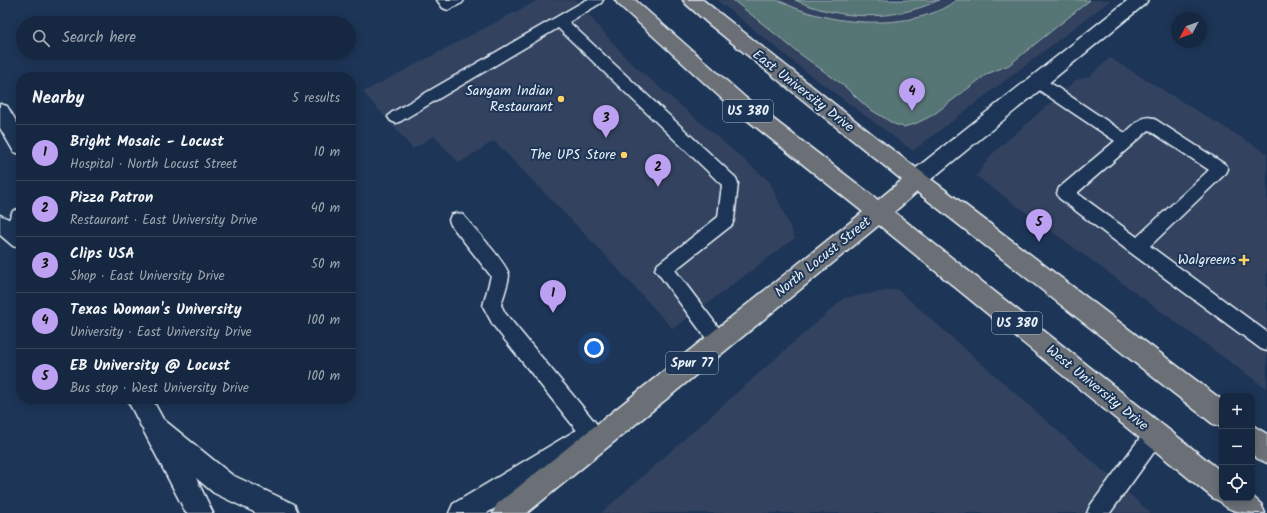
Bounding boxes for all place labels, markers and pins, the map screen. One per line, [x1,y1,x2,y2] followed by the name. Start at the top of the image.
[899,78,925,111] pin: 4
[465,80,554,118] place label: Sangam Indian Restaurant
[556,94,566,104] marker: Sangam Indian Restaurant
[593,105,619,138] pin: 3
[530,144,617,166] place label: The UPS Store
[619,150,629,160] marker: The UPS Store
[645,154,671,187] pin: 2
[1026,209,1052,242] pin: 5
[1178,249,1236,271] place label: Walgreens
[1239,255,1249,265] marker: Walgreens
[540,280,566,313] pin: 1

